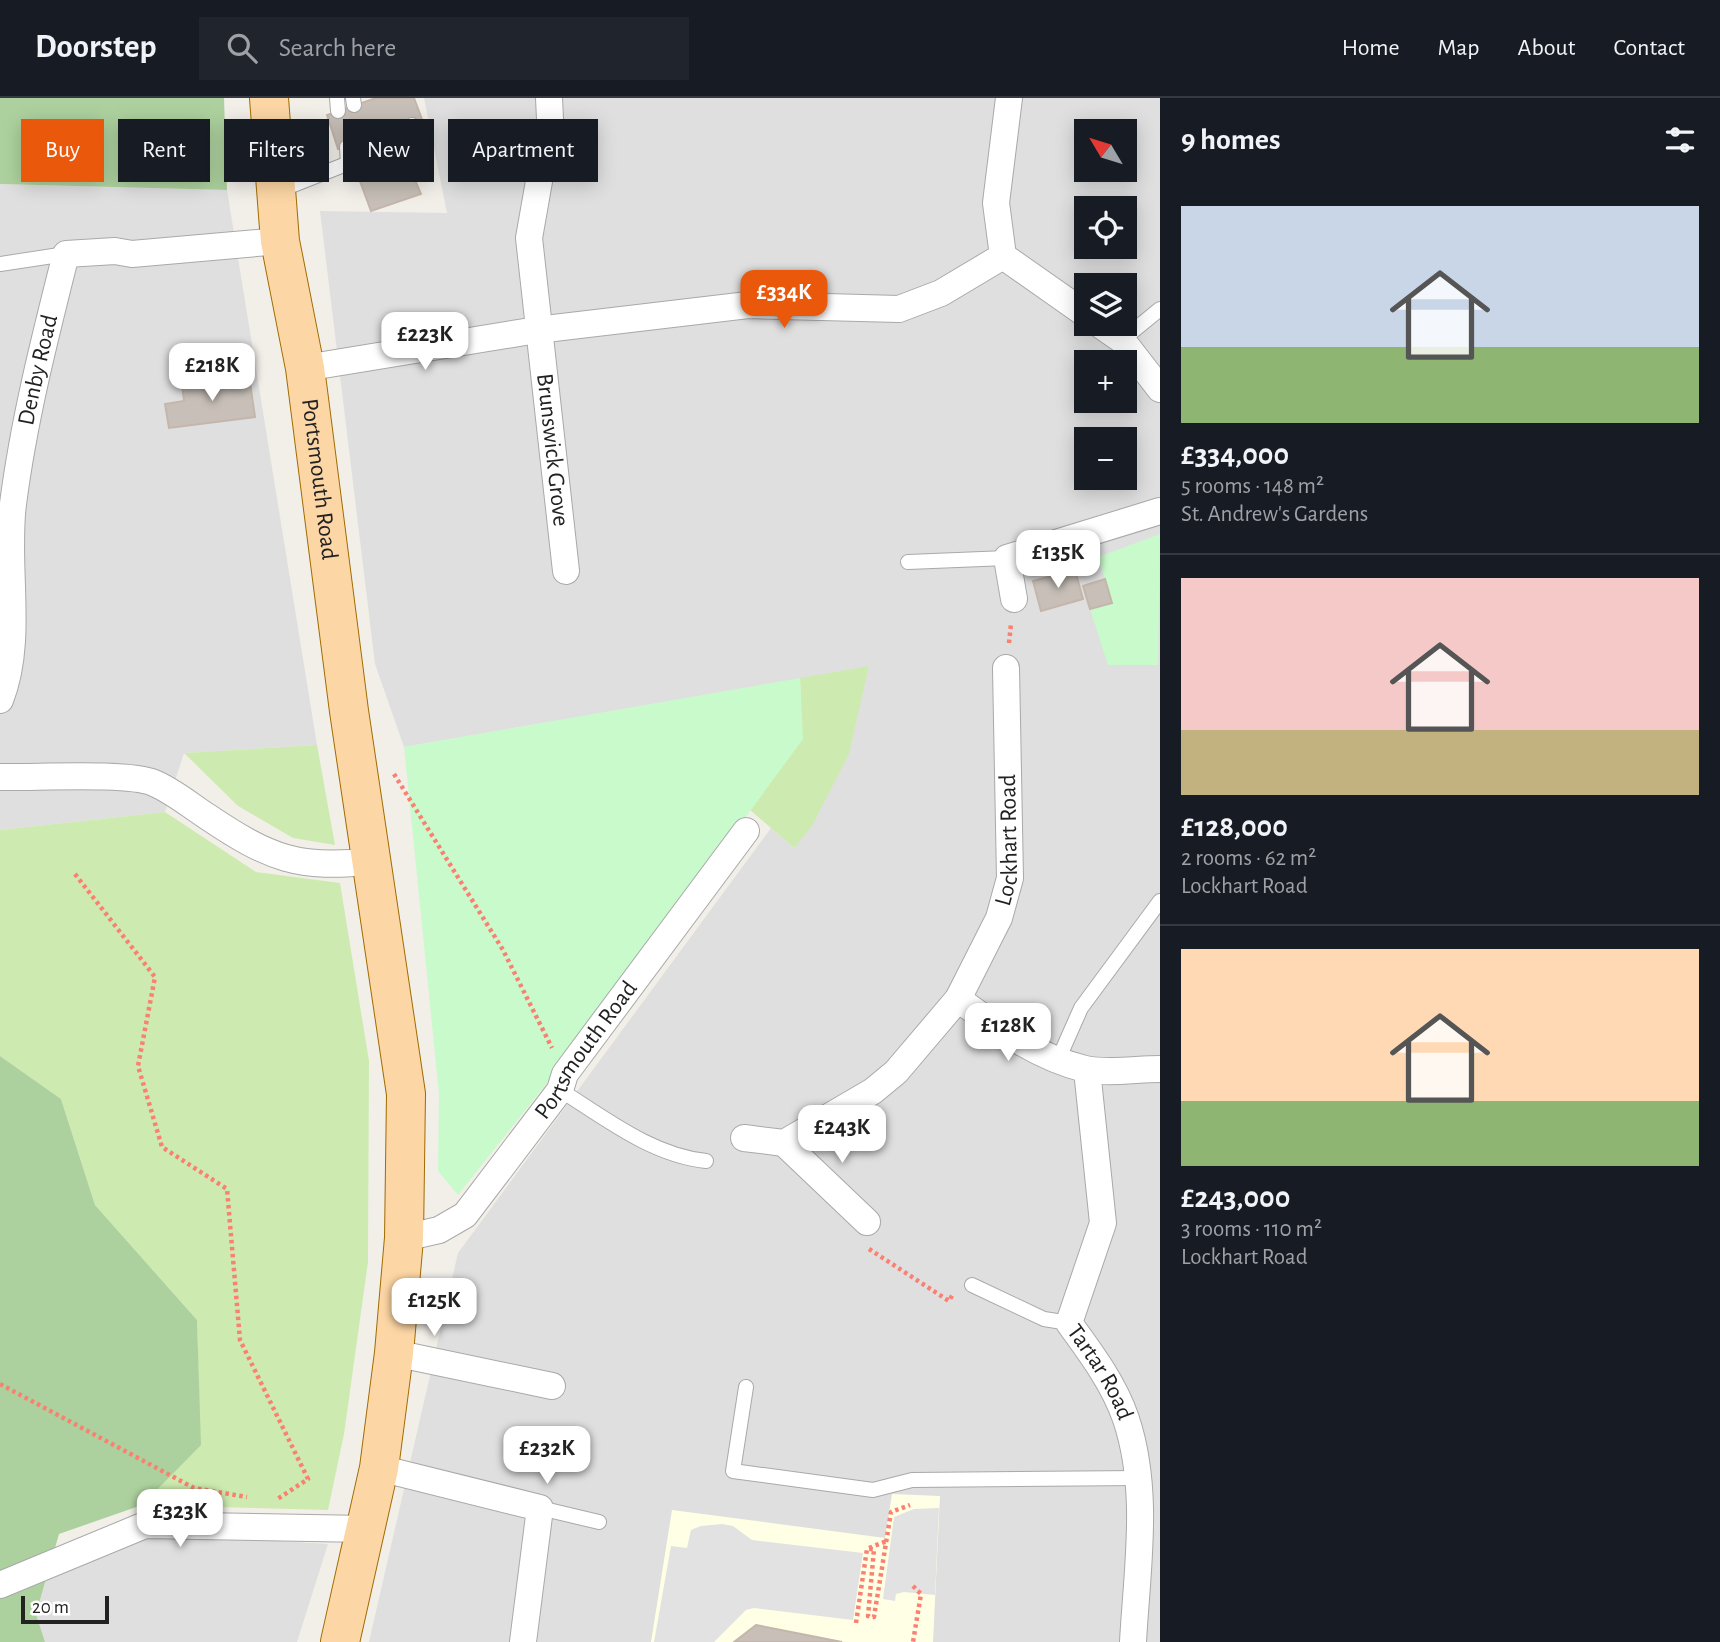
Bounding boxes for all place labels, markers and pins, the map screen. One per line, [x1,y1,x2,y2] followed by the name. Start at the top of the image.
[735,271,833,330] pin: £334K
[376,313,474,372] pin: £223K
[163,344,261,403] pin: £218K
[1009,531,1107,590] pin: £135K
[959,1004,1057,1063] pin: £128K
[793,1105,891,1165] pin: £243K
[385,1278,483,1338] pin: £125K
[498,1426,596,1486] pin: £232K
[131,1490,229,1549] pin: £323K

